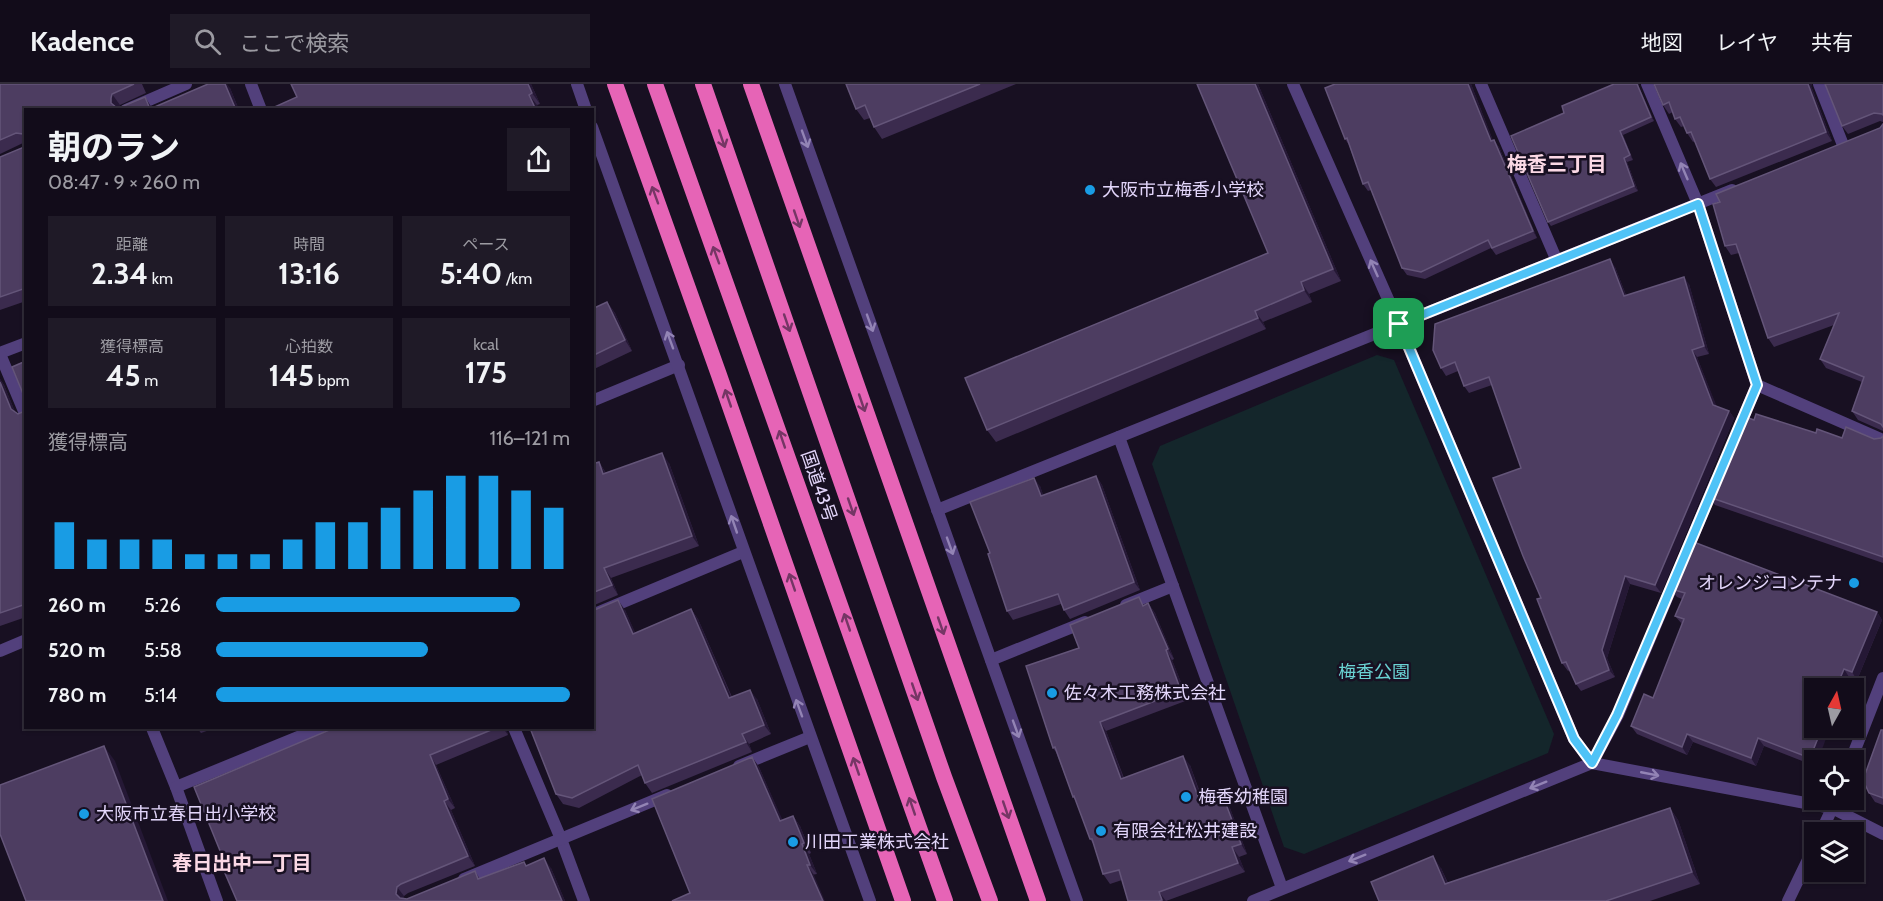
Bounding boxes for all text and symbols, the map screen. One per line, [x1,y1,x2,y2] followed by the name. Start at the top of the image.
[170,14,590,68] search box
[30,24,134,58] text: Kadence
[191,25,224,58] icon: search
[239,30,349,57] text: ここで検索
[1641,30,1683,55] text: 地図
[1716,30,1778,55] text: レイヤ
[1811,30,1853,55] text: 共有
[48,127,180,167] text: 朝のラン
[507,128,570,191] button: share
[718,129,729,148] one-way arrow
[800,129,811,148] one-way arrow
[1507,152,1607,176] district label: 梅香三丁目
[1677,162,1689,180] one-way arrow
[48,170,200,194] text: 08:47 · 9 × 260 m
[1102,179,1264,201] place label: 大阪市立梅香小学校
[1083,183,1097,197] marker: 大阪市立梅香小学校
[649,186,660,205] one-way arrow
[793,209,804,227] one-way arrow
[116,235,148,254] text: 距離
[293,235,325,254] text: 時間
[462,235,510,254] text: ペース
[710,246,721,265] one-way arrow
[91,255,148,292] text: 2.34
[278,255,340,292] text: 13:16
[440,255,502,292] text: 5:40
[1368,260,1379,278] one-way arrow
[148,269,173,288] text: km
[502,269,532,288] text: /km
[1373,298,1424,349] pin
[1382,307,1415,340] icon: arrive
[782,313,793,332] one-way arrow
[866,313,877,332] one-way arrow
[663,331,674,350] one-way arrow
[473,335,499,354] text: kcal
[100,337,164,356] text: 獲得標高
[285,337,333,356] text: 心拍数
[465,354,507,391] text: 175
[106,357,141,394] text: 45
[268,357,314,394] text: 145
[141,371,158,390] text: m
[314,371,350,390] text: bpm
[721,389,732,408] one-way arrow
[858,393,869,411] one-way arrow
[489,426,570,450] text: 116–121 m
[48,430,128,454] text: 獲得標高
[775,430,786,448] one-way arrow
[797,447,841,525] street label: 国道43号
[846,498,857,516] one-way arrow
[727,515,738,534] one-way arrow
[945,536,956,555] one-way arrow
[1698,572,1842,594] place label: オレンジコンテナ
[786,574,797,592] one-way arrow
[1847,576,1861,590] marker: オレンジコンテナ
[48,593,106,617] text: 260 m
[144,593,181,617] text: 5:26
[840,614,851,632] one-way arrow
[937,616,948,635] one-way arrow
[48,638,105,662] text: 520 m
[144,638,182,662] text: 5:58
[1338,661,1410,683] park label: 梅香公園
[1804,678,1864,738] north arrow
[1804,678,1864,882] map controls
[910,682,921,701] one-way arrow
[1064,682,1226,704] place label: 佐々木工務株式会社
[48,683,106,707] text: 780 m
[144,683,177,707] text: 5:14
[1045,686,1059,700] marker: 佐々木工務株式会社
[793,699,804,718] one-way arrow
[1011,720,1022,738] one-way arrow
[1804,750,1864,810] button: locate
[850,758,861,776] one-way arrow
[1640,769,1659,780] one-way arrow
[1529,780,1548,791] one-way arrow
[1198,786,1288,808] place label: 梅香幼稚園
[1179,790,1193,804] marker: 梅香幼稚園
[905,797,916,816] one-way arrow
[1001,800,1012,819] one-way arrow
[630,802,649,813] one-way arrow
[96,803,276,825] place label: 大阪市立春日出小学校
[77,807,91,821] marker: 大阪市立春日出小学校
[1113,820,1257,842] place label: 有限会社松井建設
[1804,822,1864,882] button: layers
[1094,824,1108,838] marker: 有限会社松井建設
[805,831,949,853] place label: 川田工業株式会社
[786,835,800,849] marker: 川田工業株式会社
[172,851,312,875] district label: 春日出中一丁目
[1349,853,1367,864] one-way arrow

